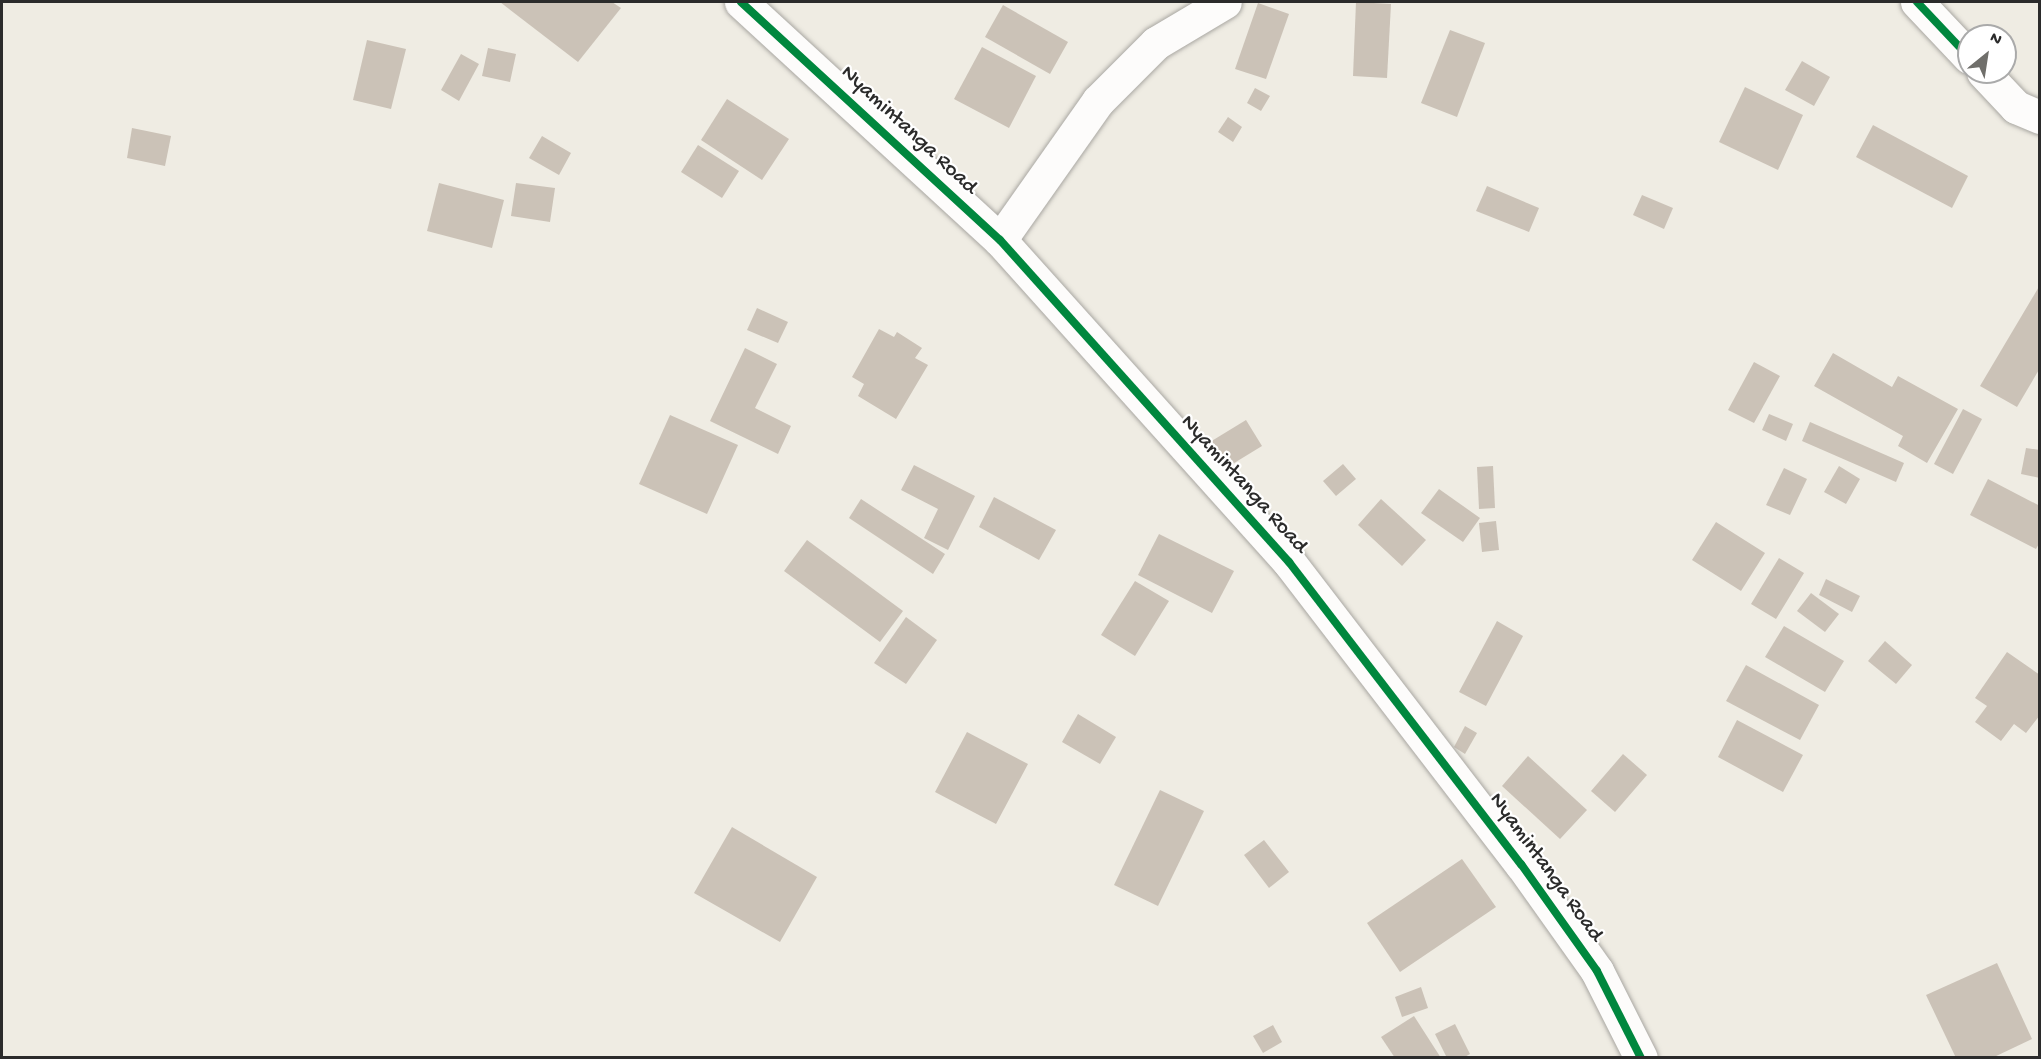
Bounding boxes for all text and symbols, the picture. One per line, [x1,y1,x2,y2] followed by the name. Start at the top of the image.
[1957,24,2017,84] north arrow
[1986,29,2005,51] text: N
[834,61,982,201] street label: Nyamintanga Road
[1174,410,1312,560] street label: Nyamintanga Road
[1482,788,1608,948] street label: Nyamintanga Road

